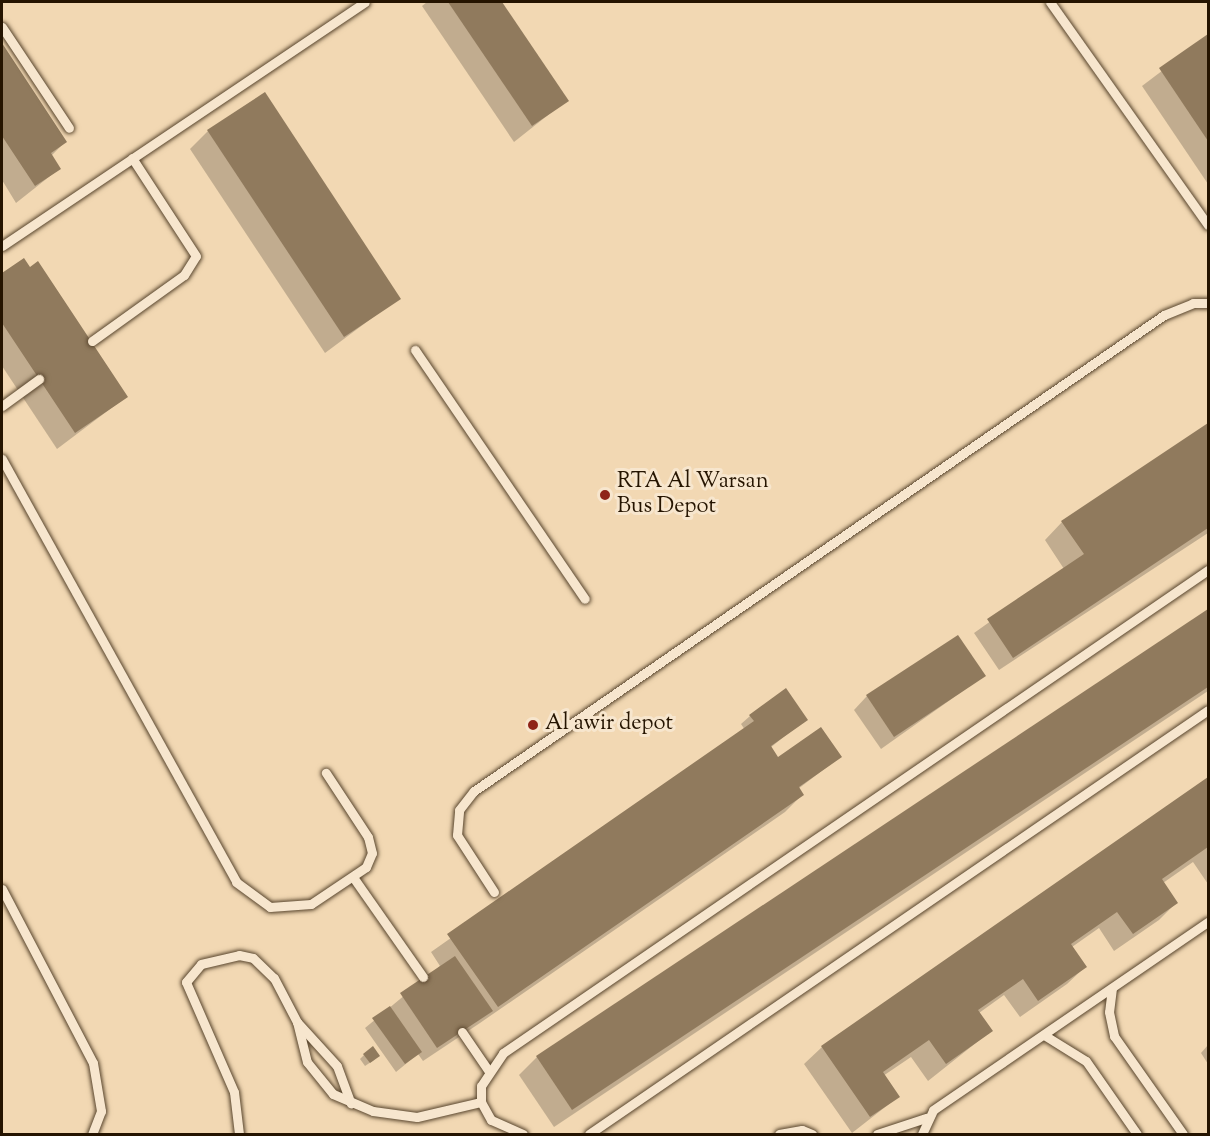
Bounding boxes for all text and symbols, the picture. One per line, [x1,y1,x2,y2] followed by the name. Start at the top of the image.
[617,469,769,520] place label: RTA Al Warsan Bus Depot
[598,488,612,502] marker: RTA Al Warsan Bus Depot
[545,712,673,738] place label: Al awir depot
[526,718,540,732] marker: Al awir depot

